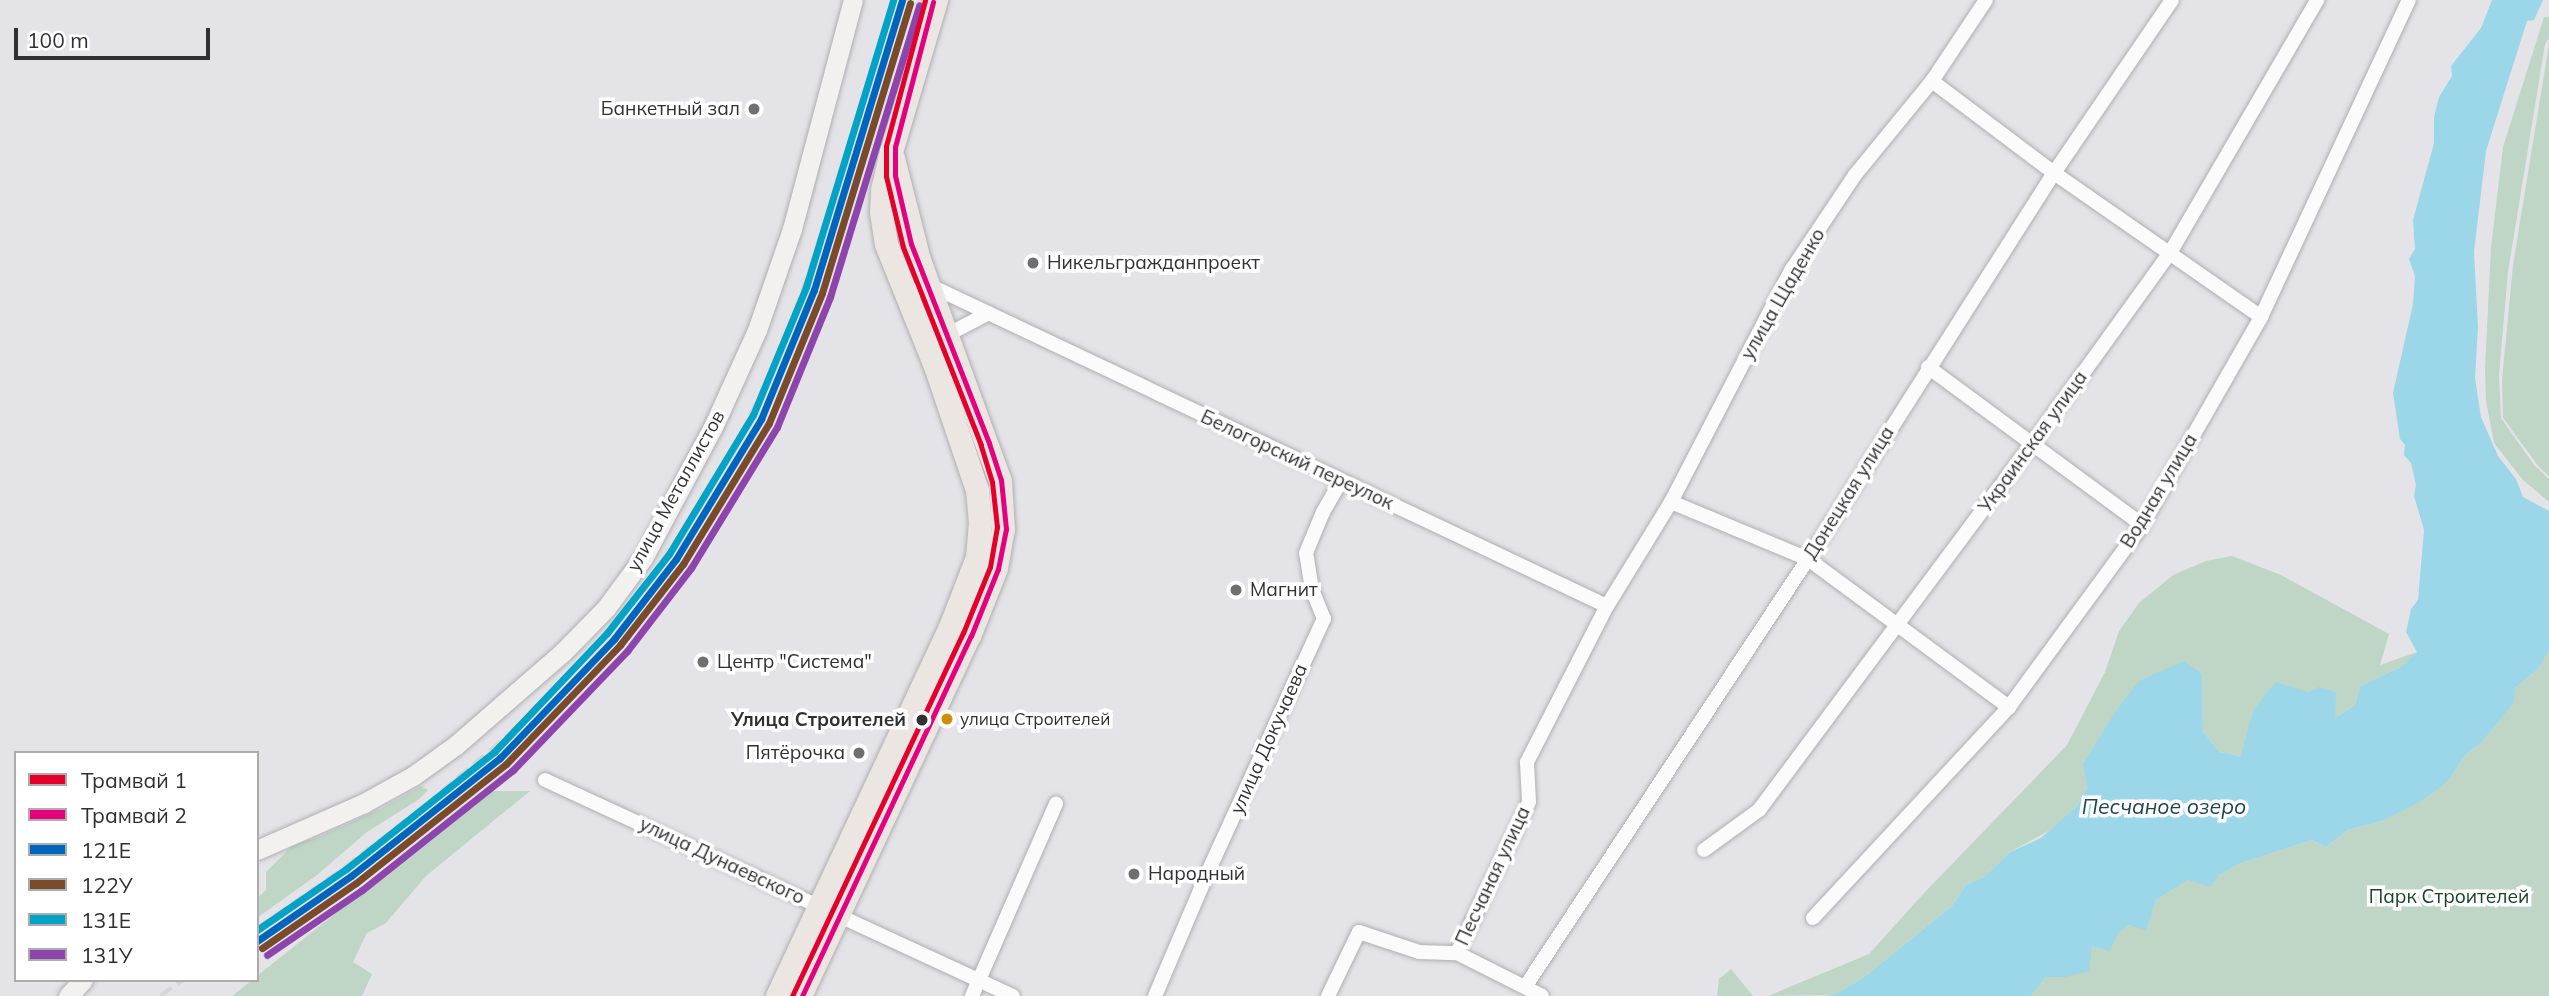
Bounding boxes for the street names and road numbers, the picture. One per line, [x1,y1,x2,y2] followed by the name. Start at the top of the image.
[1736,224,1830,364] street label: улица Щаденко
[1974,367,2092,517] street label: Украинская улица
[1197,405,1397,515] street label: Белогорский переулок
[622,406,730,576] street label: улица Металлистов
[1799,422,1899,564] street label: Донецкая улица
[2116,430,2202,552] street label: Водная улица
[1226,660,1312,818] street label: улица Докучаева
[1451,803,1535,949] street label: Песчаная улица
[636,813,808,909] street label: улица Дунаевского

